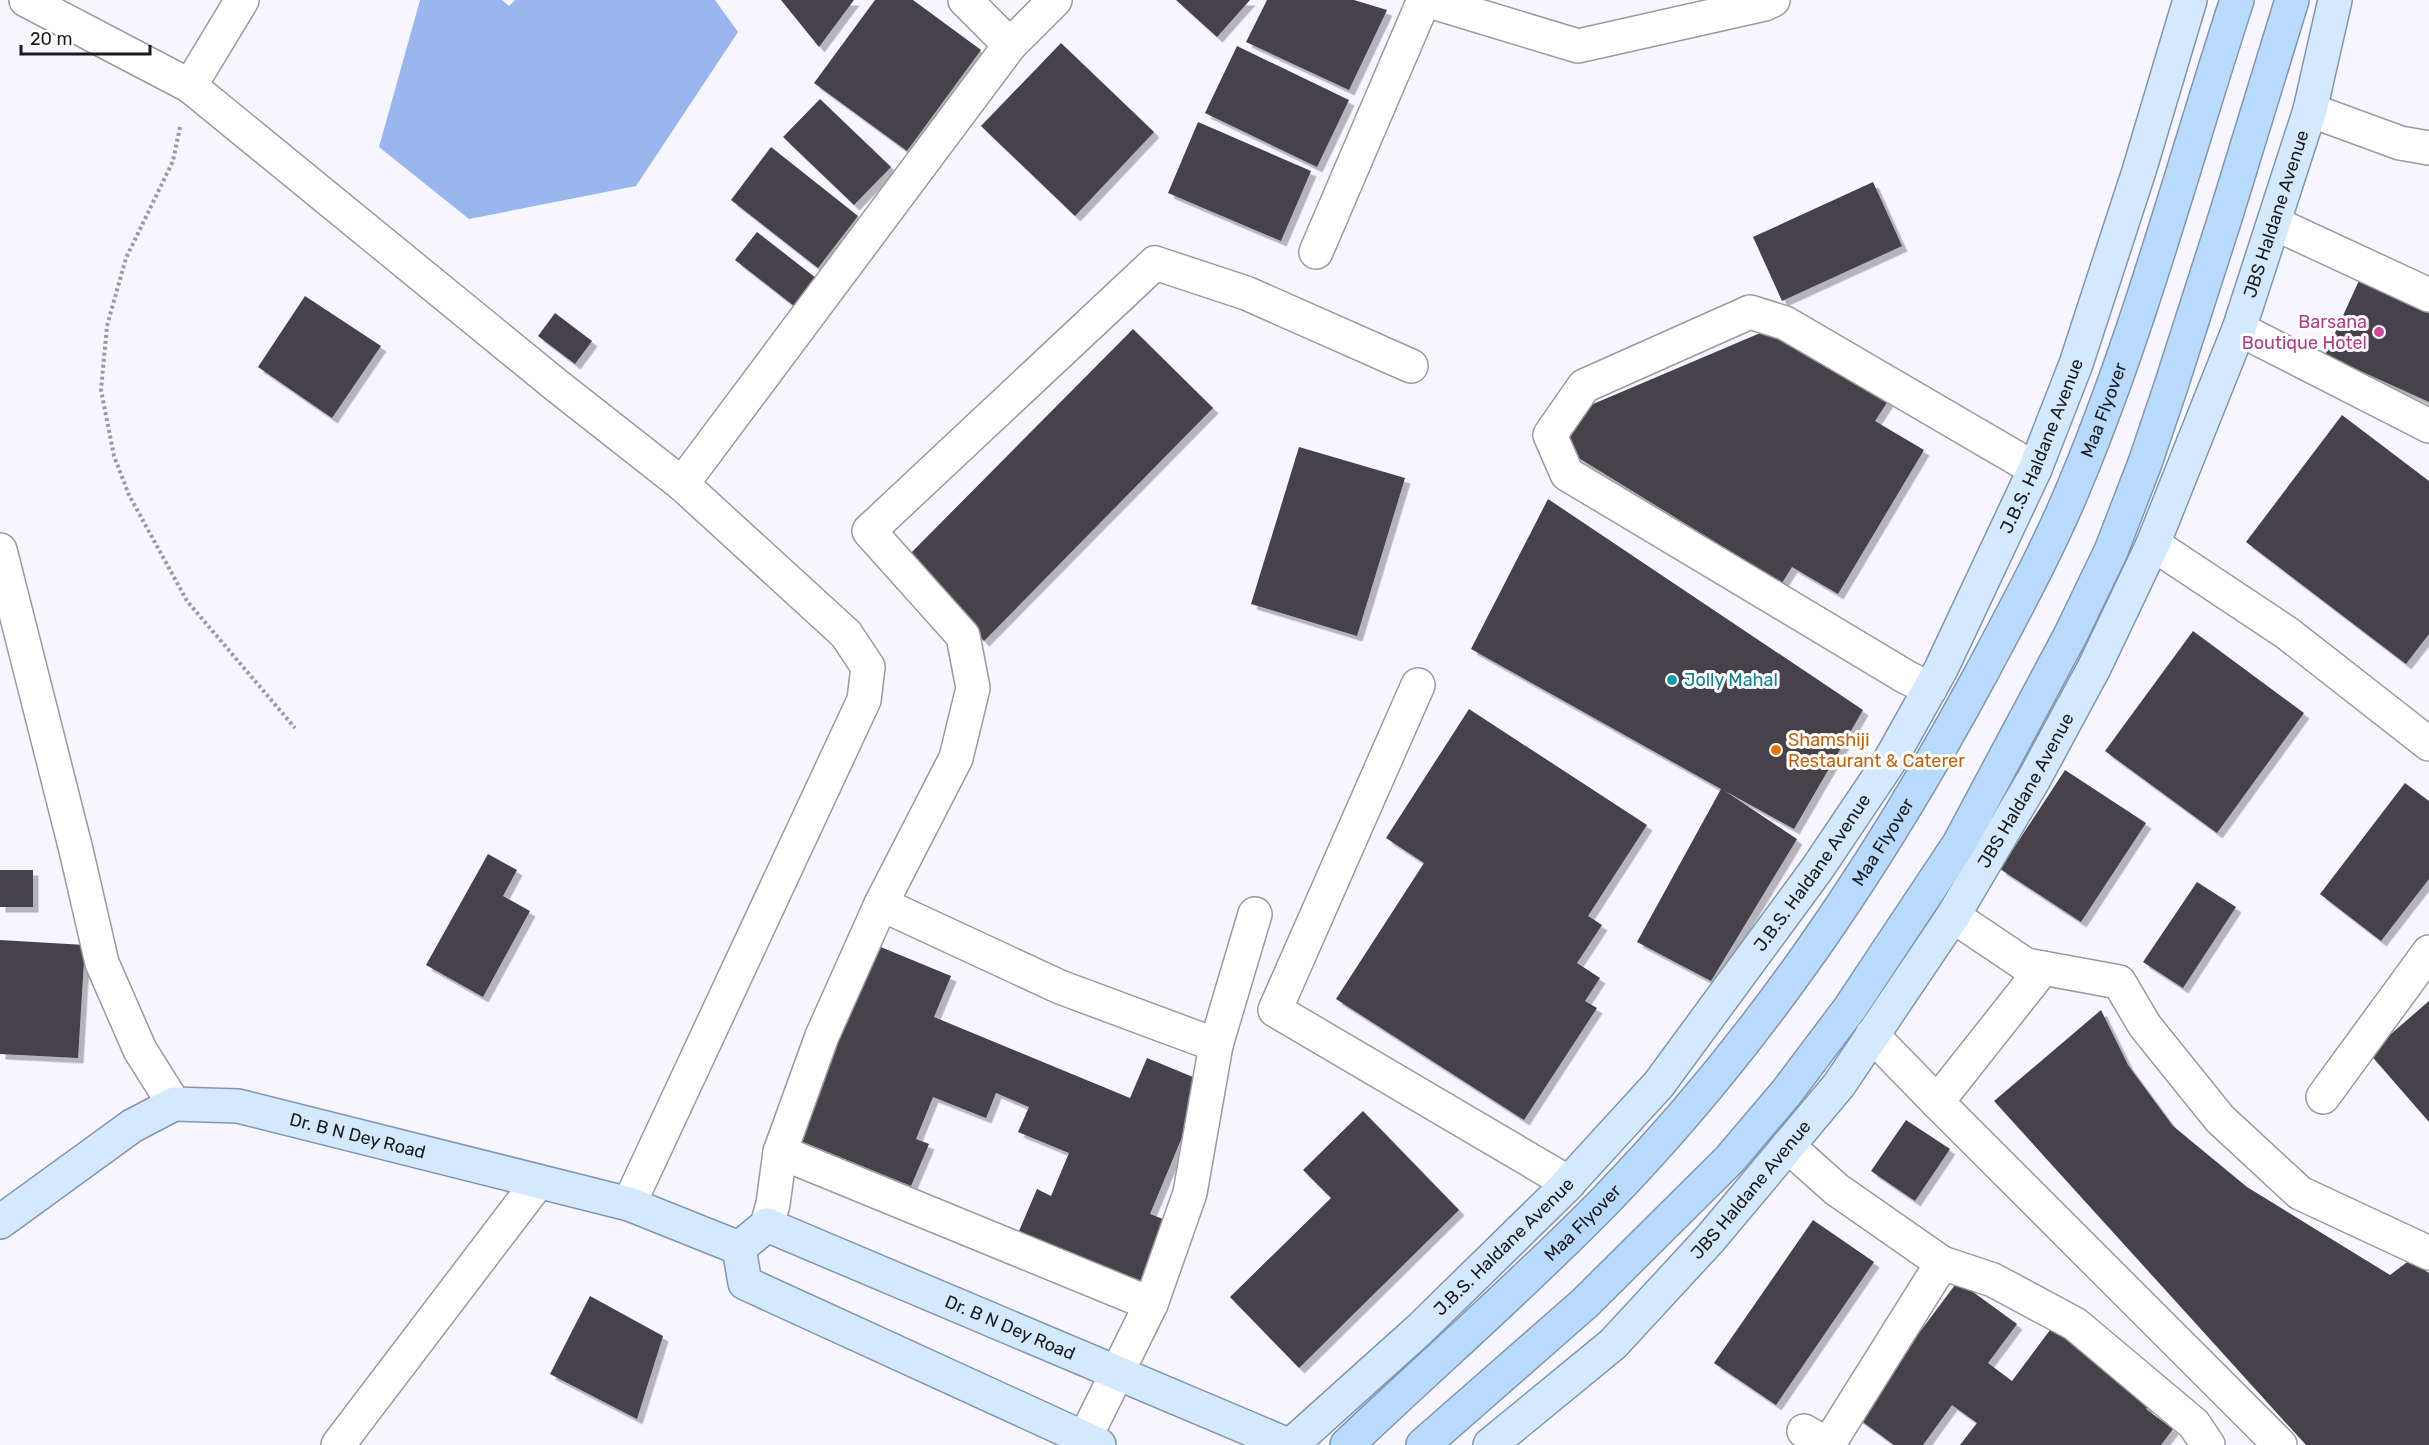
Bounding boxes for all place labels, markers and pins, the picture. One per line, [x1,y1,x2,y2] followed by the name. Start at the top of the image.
[2242,311,2367,354] place label: Barsana Boutique Hotel
[2372,325,2386,339] marker: Barsana Boutique Hotel
[1684,669,1778,691] place label: Jolly Mahal
[1665,673,1679,687] marker: Jolly Mahal
[1788,729,1965,772] place label: Shamshiji Restaurant & Caterer
[1769,743,1783,757] marker: Shamshiji Restaurant & Caterer

